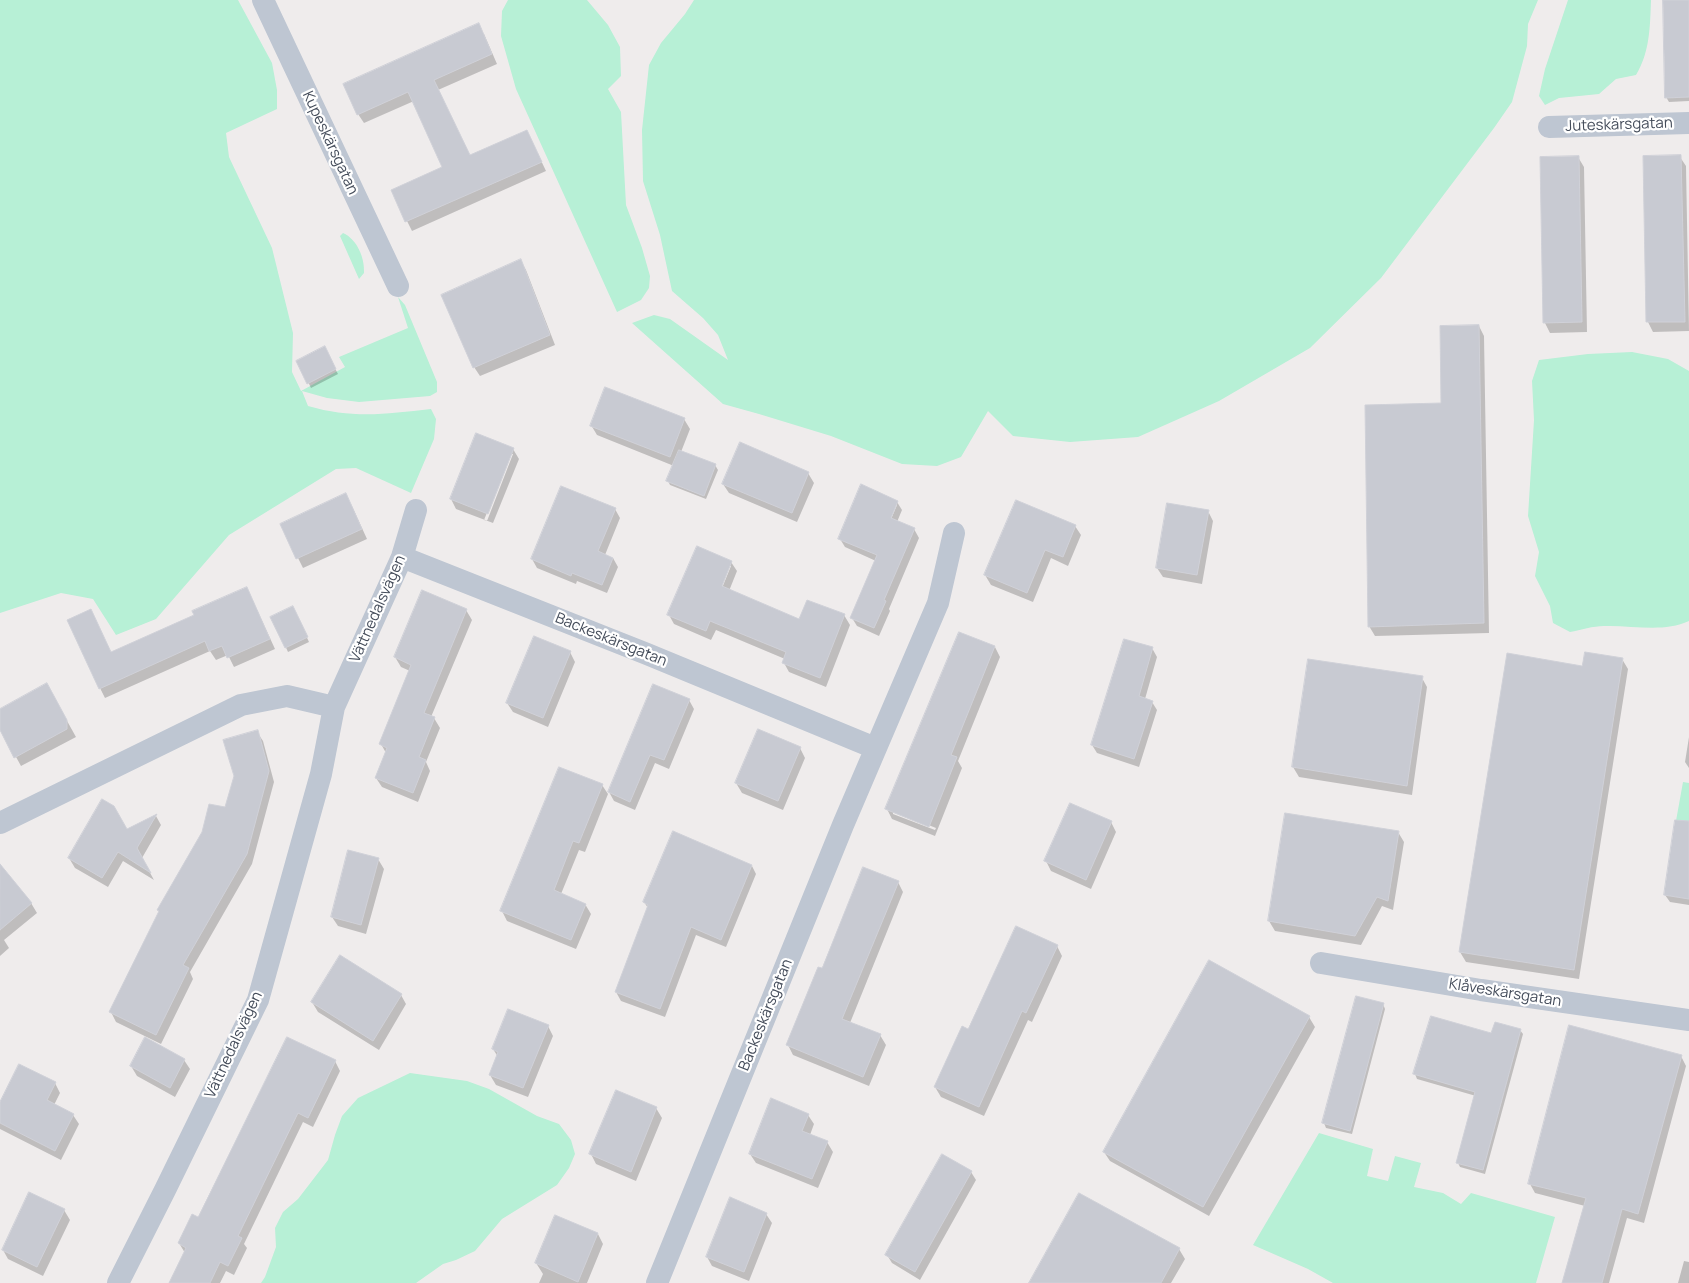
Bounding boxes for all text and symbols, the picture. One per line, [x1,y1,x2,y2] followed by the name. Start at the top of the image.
[298,88,362,198] street label: Kupeskärsgatan
[1565,114,1673,136] street label: Juteskärsgatan
[346,553,410,665] street label: Vättnedalsvägen
[552,609,670,671] street label: Backeskärsgatan
[735,956,797,1074] street label: Backeskärsgatan
[1447,975,1563,1011] street label: Klåveskärsgatan
[201,989,267,1101] street label: Vättnedalsvägen

